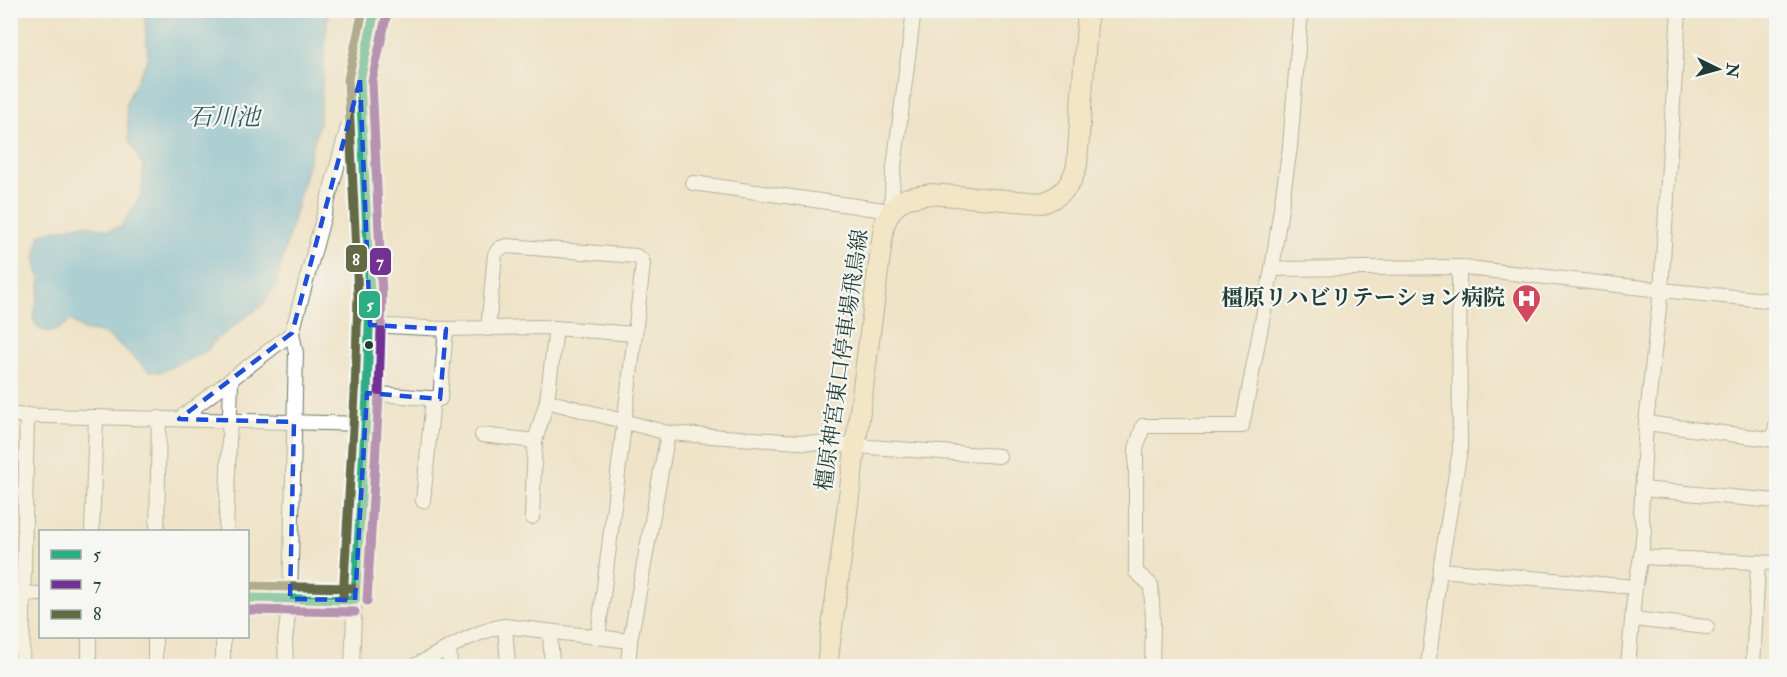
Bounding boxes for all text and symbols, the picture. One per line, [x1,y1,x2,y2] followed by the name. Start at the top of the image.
[1688,39,1748,99] north arrow
[1721,61,1743,79] text: N
[188,102,263,133] water label: 石川池
[810,227,874,493] street label: 橿原神宮東口停車場飛鳥線
[345,244,368,273] line badge: 8
[369,247,392,276] line badge: 7
[352,250,360,270] text: 8
[376,252,384,272] text: 7
[1510,282,1542,324] hospital icon: 橿原リハビリテーション病院
[1221,284,1505,312] place label: 橿原リハビリテーション病院
[358,290,381,319] line badge: 5
[366,295,374,315] text: 5
[363,339,375,351] unlabelled marker
[39,530,249,638] legend
[93,543,101,566] text: 5
[93,573,101,596] text: 7
[93,603,101,626] text: 8

